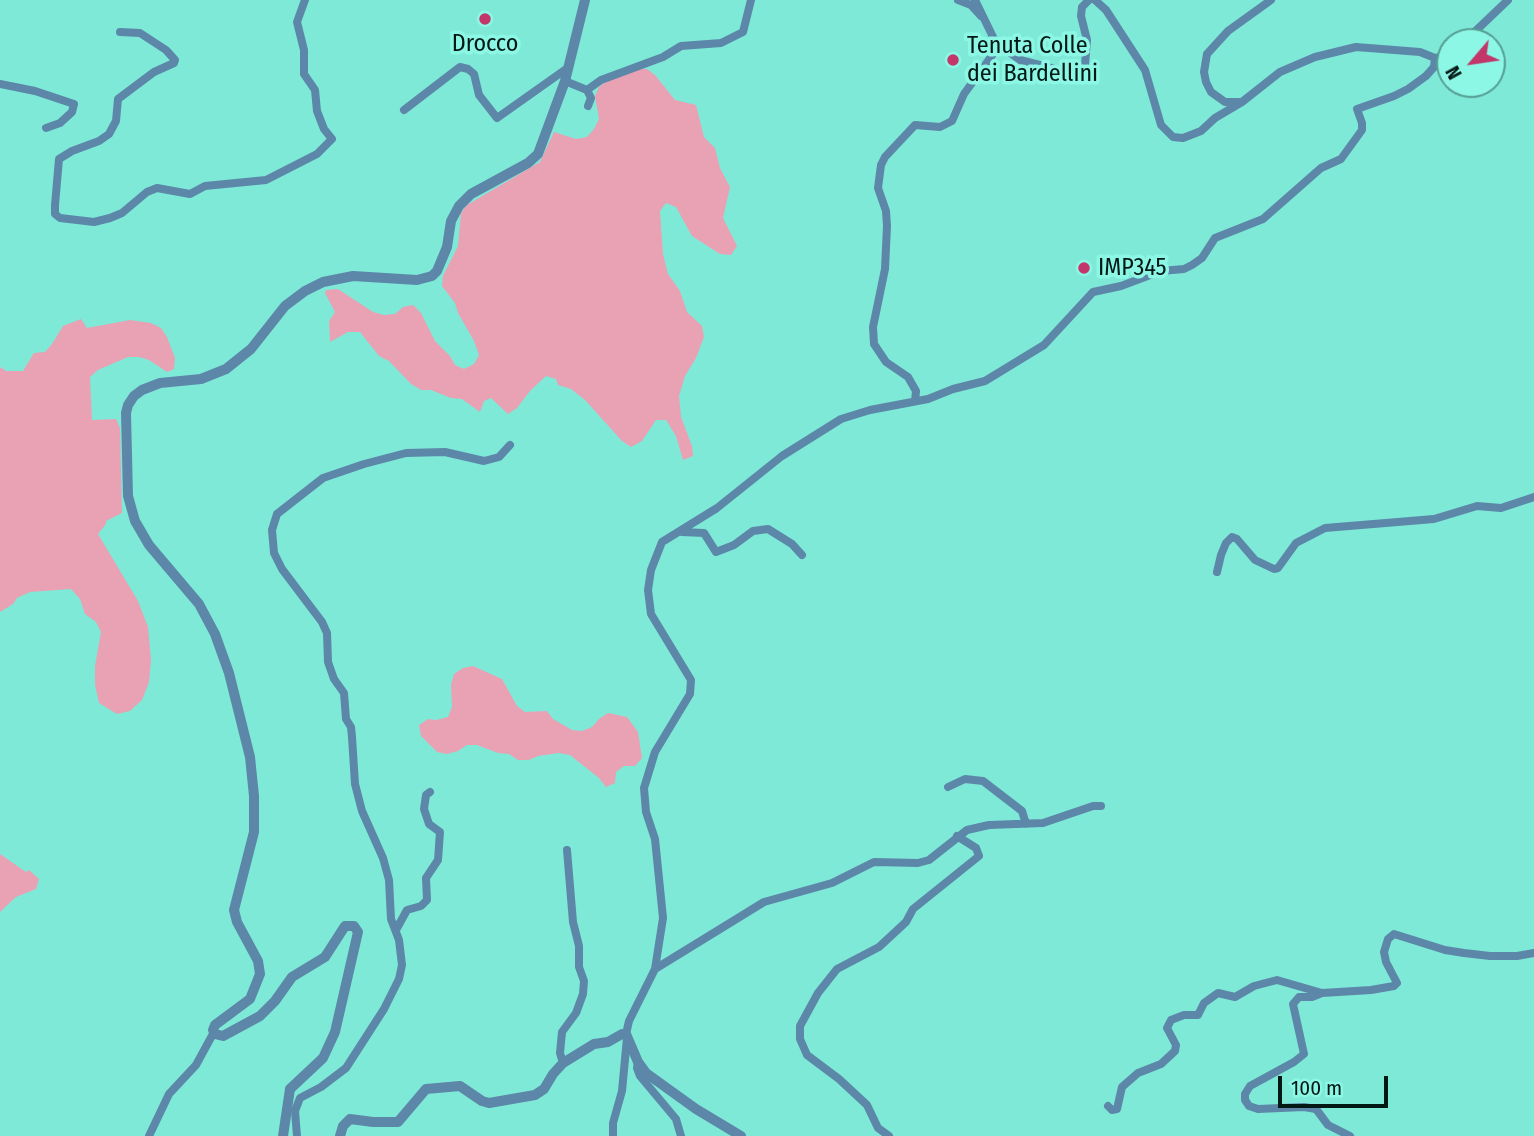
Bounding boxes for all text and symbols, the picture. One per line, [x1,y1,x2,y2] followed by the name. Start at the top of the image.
[477,11,493,27] marker: Drocco
[1436,28,1506,98] north arrow
[452,30,518,58] place label: Drocco
[967,32,1098,88] place label: Tenuta Colle dei Bardellini
[945,52,961,68] marker: Tenuta Colle dei Bardellini
[1441,62,1467,83] text: N
[1098,254,1167,282] place label: IMP345
[1076,260,1092,276] marker: IMP345
[1282,1062,1392,1106] scale bar
[1291,1075,1342,1101] text: 100 m

